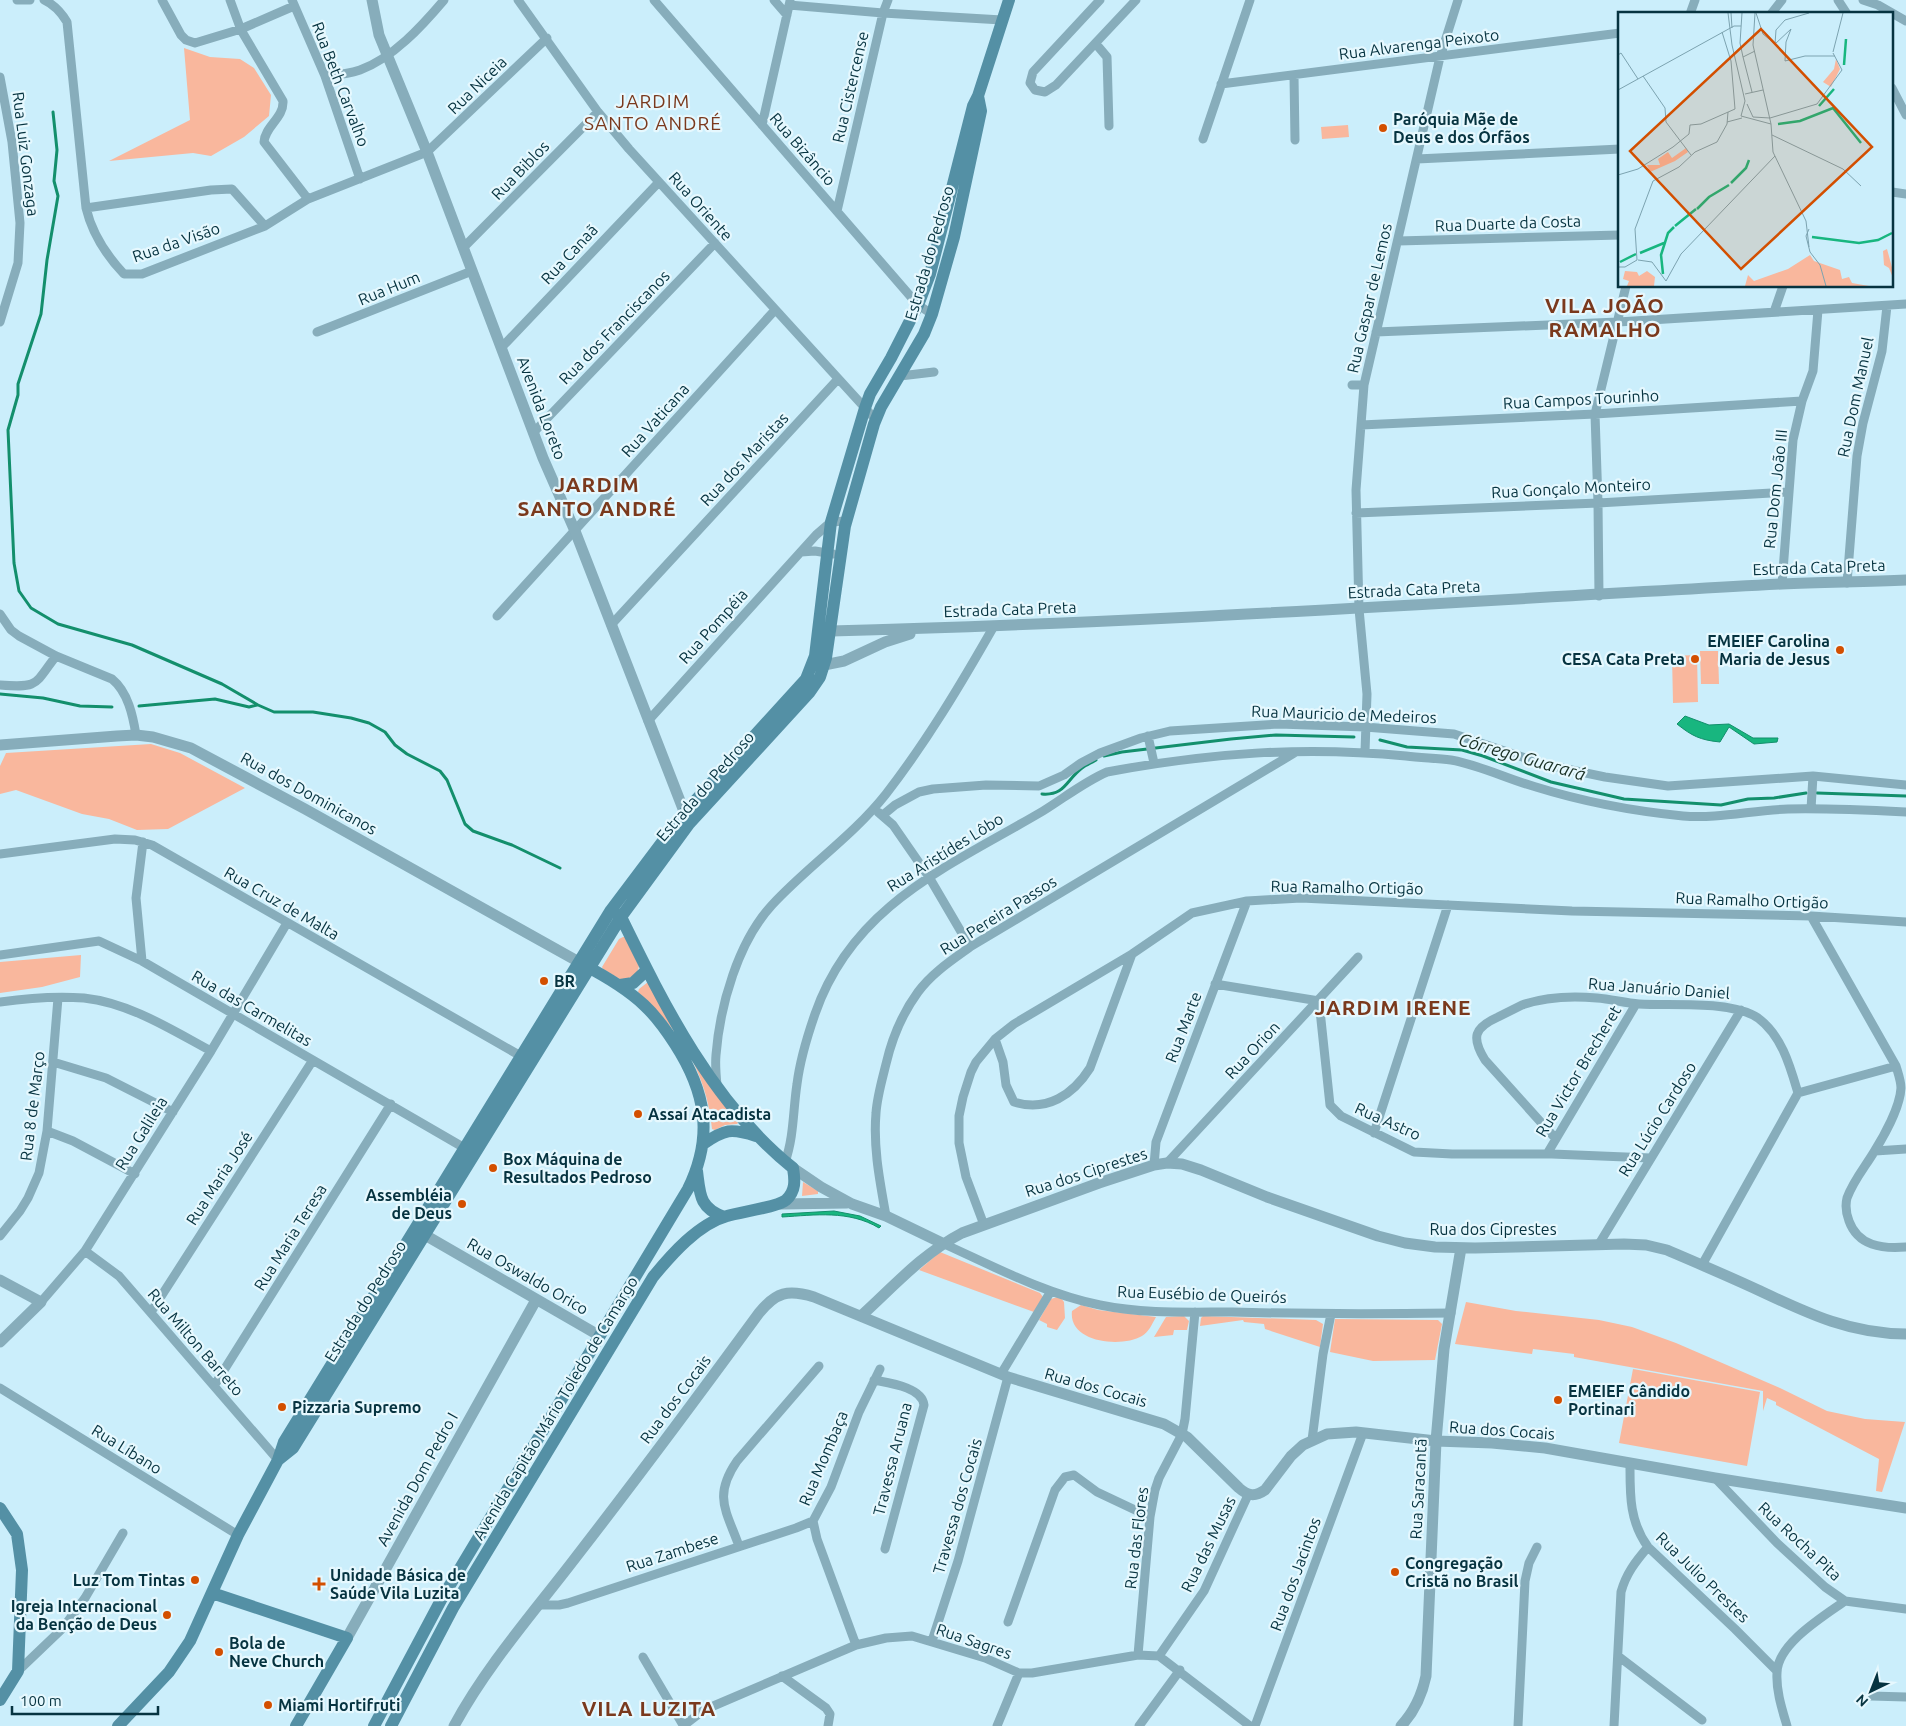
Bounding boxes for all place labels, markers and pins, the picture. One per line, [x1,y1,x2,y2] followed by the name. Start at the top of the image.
[1393,110,1530,146] place label: Paróquia Mãe de Deus e dos Órfãos
[1377,122,1389,134] marker: Paróquia Mãe de Deus e dos Órfãos
[1707,632,1830,668] place label: EMEIEF Carolina Maria de Jesus
[1834,644,1846,656] marker: EMEIEF Carolina Maria de Jesus
[1562,650,1685,668] place label: CESA Cata Preta
[1689,653,1701,665] marker: CESA Cata Preta
[554,972,576,990] place label: BR
[538,975,550,987] marker: BR
[648,1105,771,1123] place label: Assaí Atacadista
[632,1108,644,1120] marker: Assaí Atacadista
[503,1150,652,1186] place label: Box Máquina de Resultados Pedroso
[487,1162,499,1174] marker: Box Máquina de Resultados Pedroso
[366,1186,452,1222] place label: Assembléia de Deus
[456,1198,468,1210] marker: Assembléia de Deus
[1568,1382,1690,1418] place label: EMEIEF Cândido Portinari
[1552,1394,1564,1406] marker: EMEIEF Cândido Portinari
[292,1398,421,1416] place label: Pizzaria Supremo
[276,1401,288,1413] marker: Pizzaria Supremo
[1405,1554,1518,1590] place label: Congregação Cristã no Brasil
[330,1566,466,1602] place label: Unidade Básica de Saúde Vila Luzita
[1389,1566,1401,1578] marker: Congregação Cristã no Brasil
[73,1571,185,1589] place label: Luz Tom Tintas
[189,1574,201,1586] marker: Luz Tom Tintas
[312,1577,326,1591] marker: Unidade Básica de Saúde Vila Luzita
[11,1597,157,1634] place label: Igreja Internacional da Benção de Deus
[161,1609,173,1621] marker: Igreja Internacional da Benção de Deus
[229,1634,324,1670] place label: Bola de Neve Church
[213,1646,225,1658] marker: Bola de Neve Church
[278,1696,400,1714] place label: Miami Hortifruti
[262,1699,274,1711] marker: Miami Hortifruti

